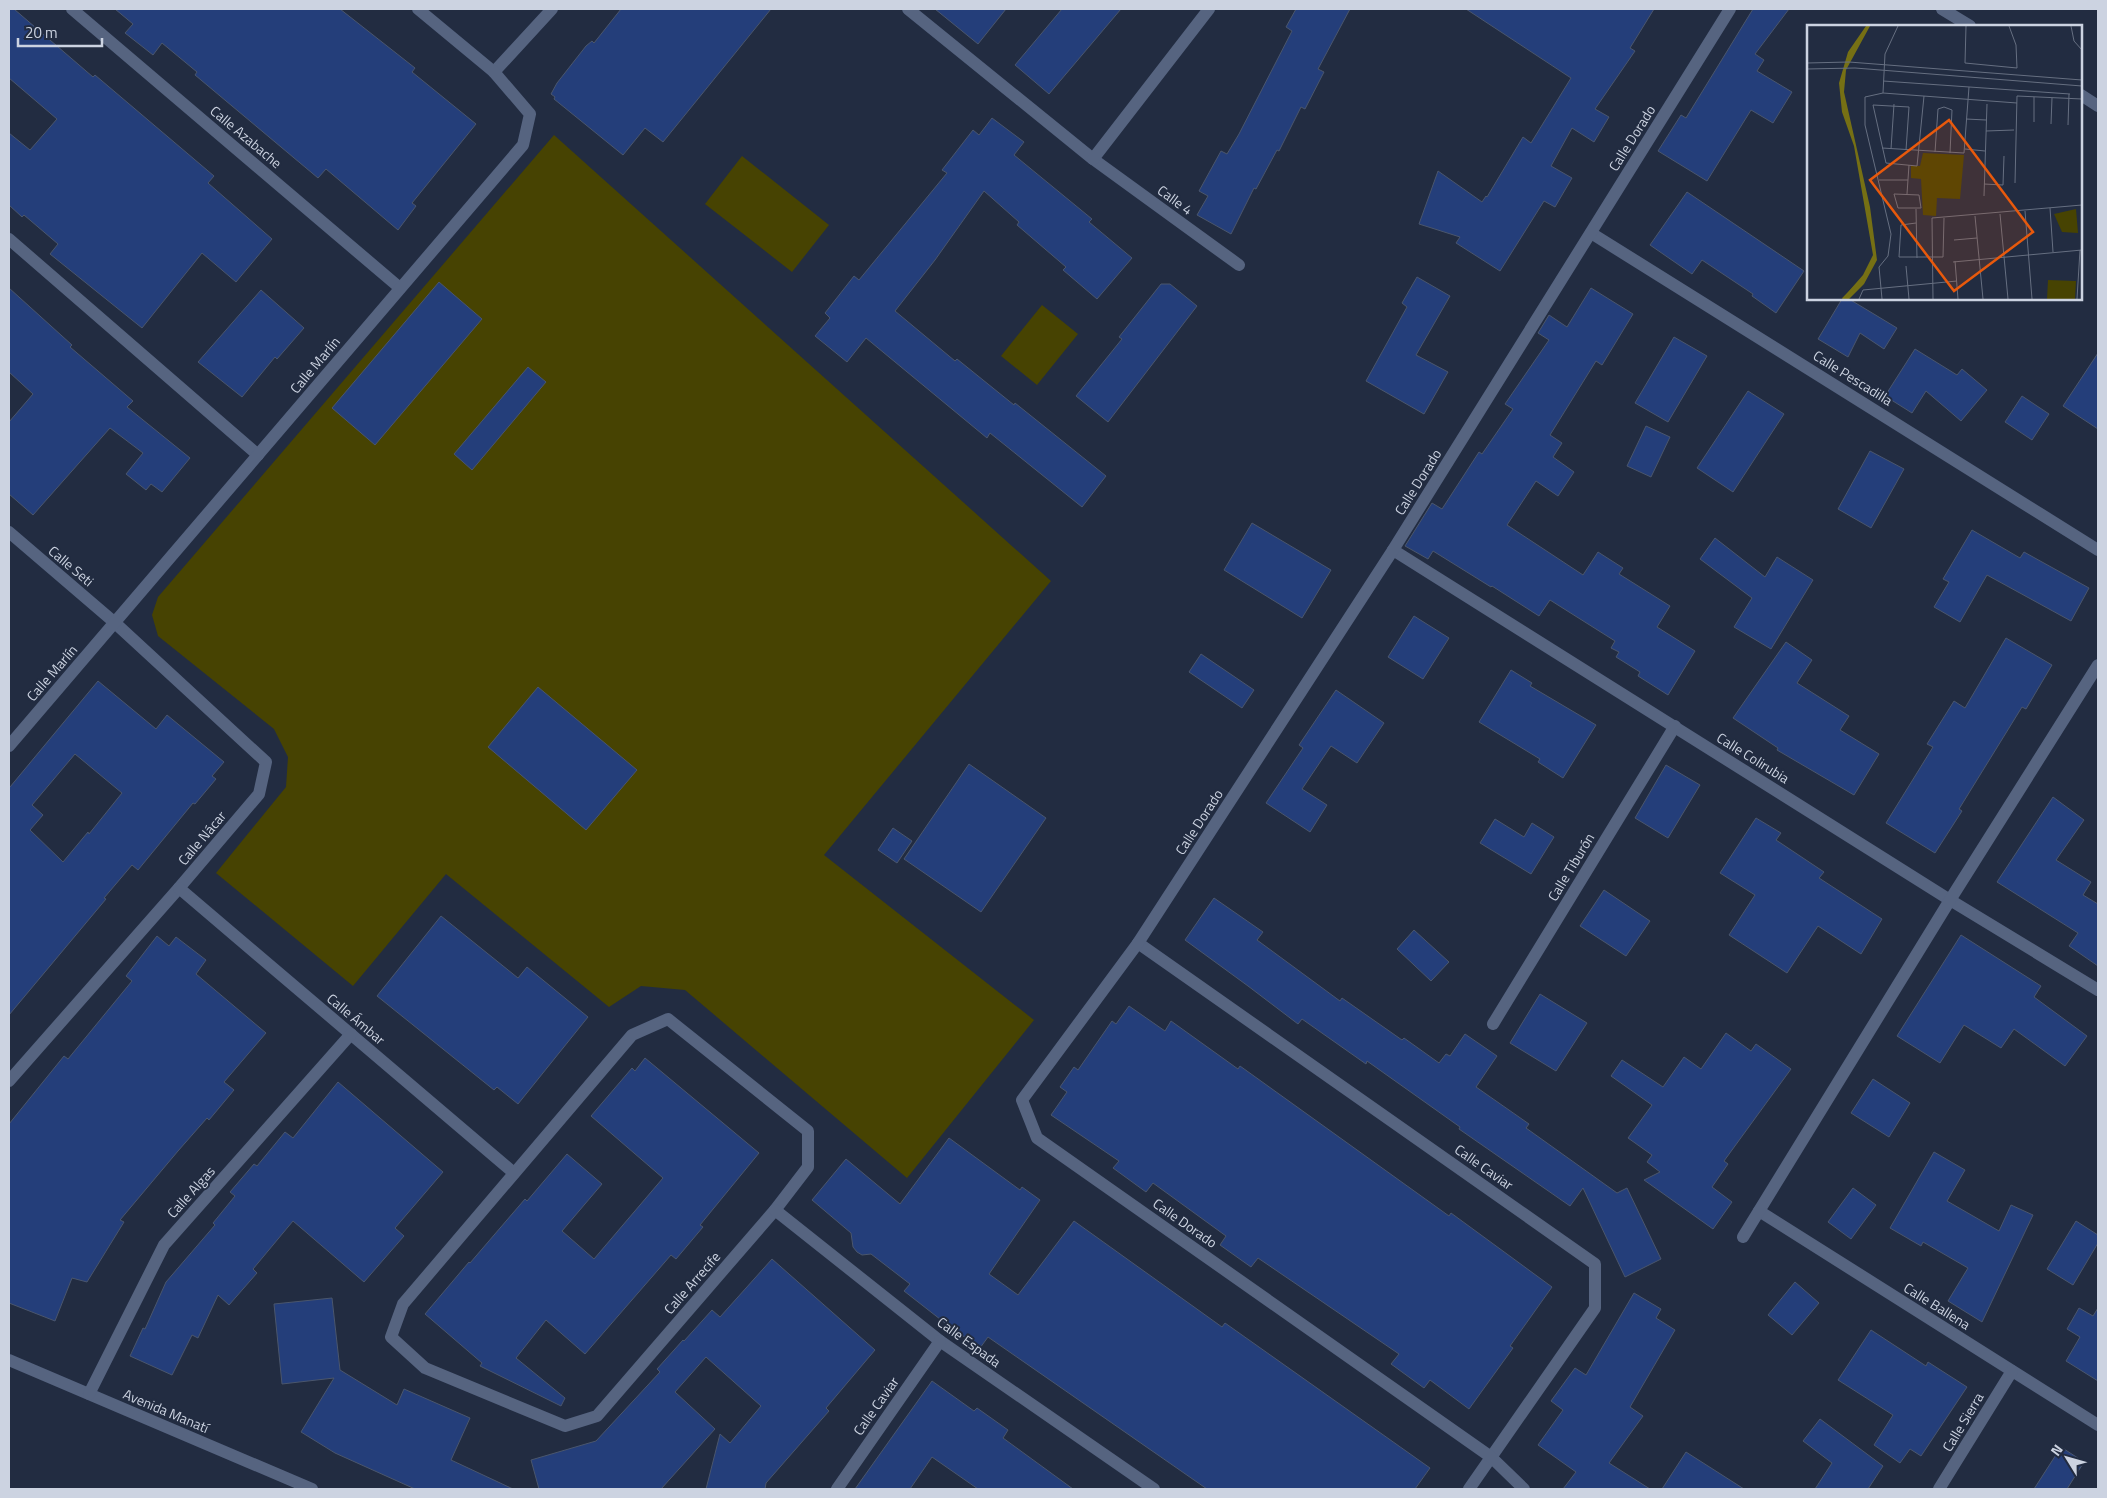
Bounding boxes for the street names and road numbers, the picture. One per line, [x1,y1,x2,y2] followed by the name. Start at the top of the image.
[206,100,287,173] street label: Calle Azabache
[1603,101,1660,175] street label: Calle Dorado
[1153,180,1197,220] street label: Calle 4
[284,332,345,398] street label: Calle Marlín
[1809,345,1897,410] street label: Calle Pescadilla
[1389,445,1446,519] street label: Calle Dorado
[44,540,99,591] street label: Calle Seti
[21,640,82,705] street label: Calle Marlín
[1713,727,1794,788] street label: Calle Colirubia
[1170,785,1228,859] street label: Calle Dorado
[172,806,231,870] street label: Calle Nácar
[1542,829,1599,905] street label: Calle Tiburón
[323,988,390,1049] street label: Calle Ámbar
[1451,1139,1518,1195] street label: Calle Caviar
[162,1161,220,1222] street label: Calle Algas
[1149,1193,1222,1253] street label: Calle Dorado
[658,1247,725,1319] street label: Calle Arrecife
[1900,1277,1975,1334] street label: Calle Ballena
[933,1311,1006,1372] street label: Calle Espada
[848,1372,904,1439] street label: Calle Caviar
[120,1383,213,1438] street label: Avenida Manatí
[1937,1388,1988,1455] street label: Calle Sierra

